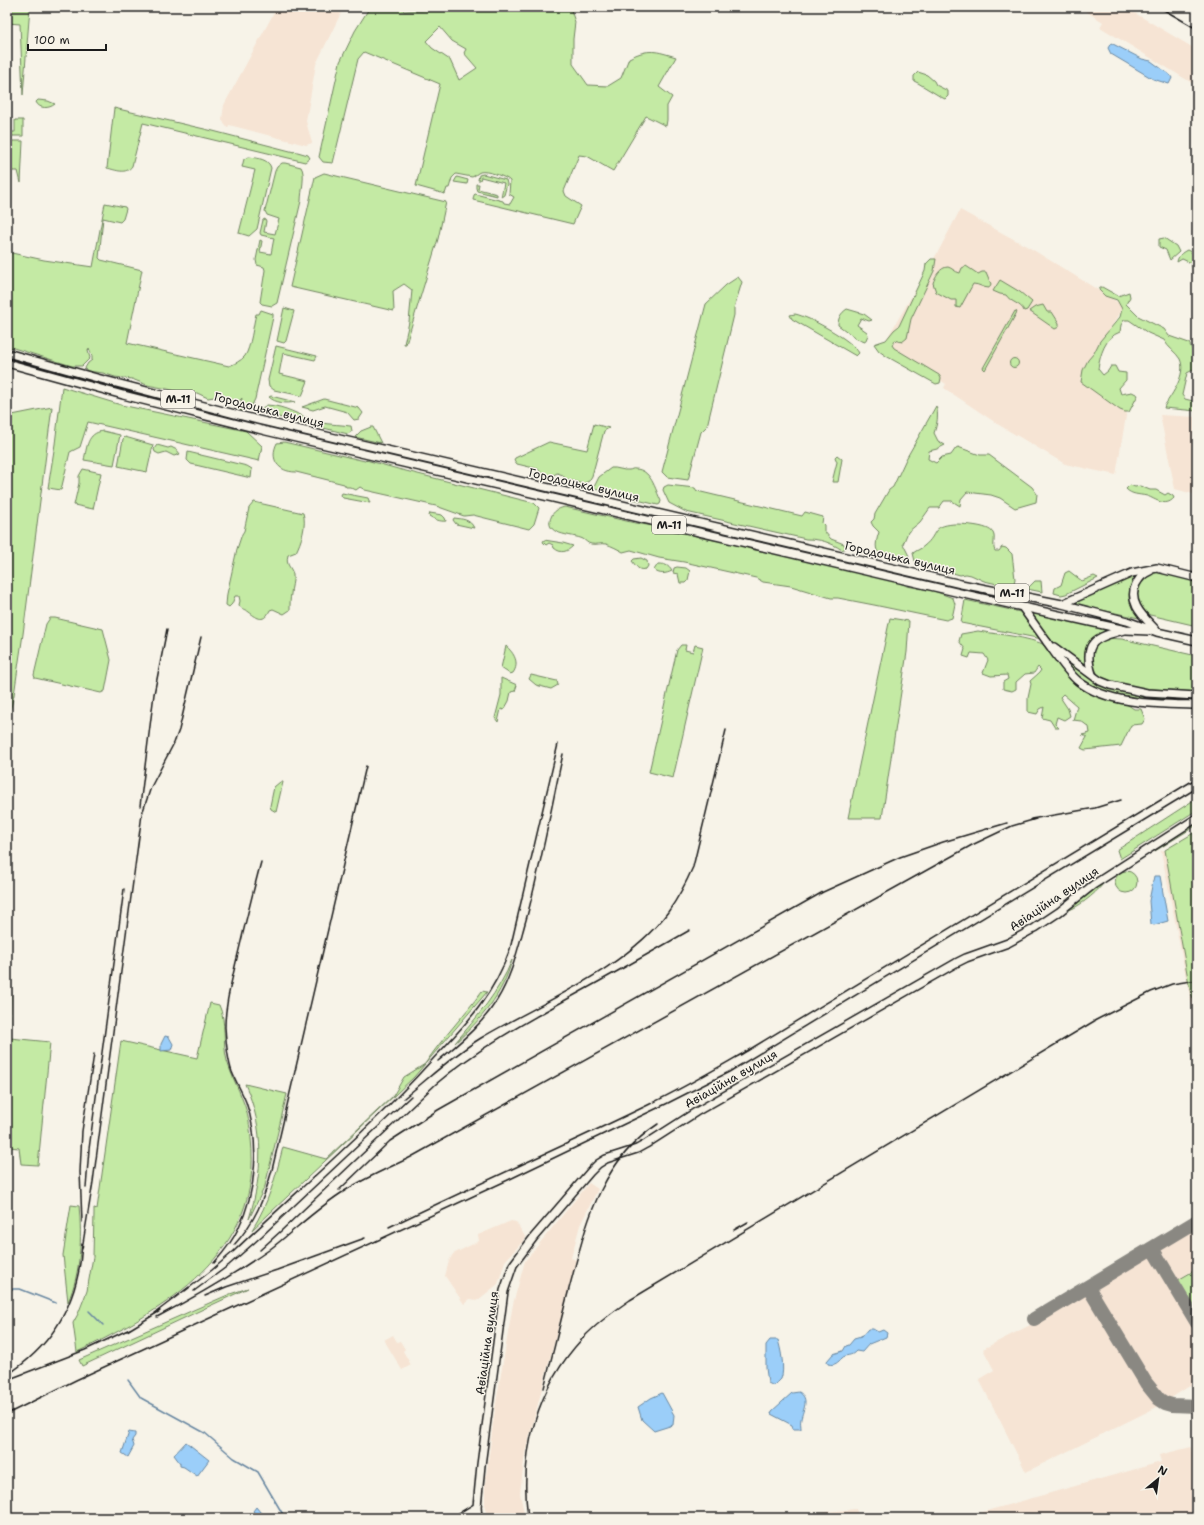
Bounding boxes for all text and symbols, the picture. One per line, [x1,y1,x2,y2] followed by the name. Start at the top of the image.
[28,26,106,52] scale bar
[34,32,70,48] text: 100 m
[212,389,326,431] street label: Городоцька вулиця
[161,390,195,408] road number: М-11
[527,464,641,506] street label: Городоцька вулиця
[652,516,686,534] road number: М-11
[843,537,957,579] street label: Городоцька вулиця
[995,584,1029,602] road number: М-11
[1006,863,1102,935] street label: Авіаційна вулиця
[682,1046,780,1112] street label: Авіаційна вулиця
[472,1290,502,1396] street label: Авіаційна вулиця
[1138,1459,1178,1499] north arrow
[1155,1462,1170,1480] text: N

